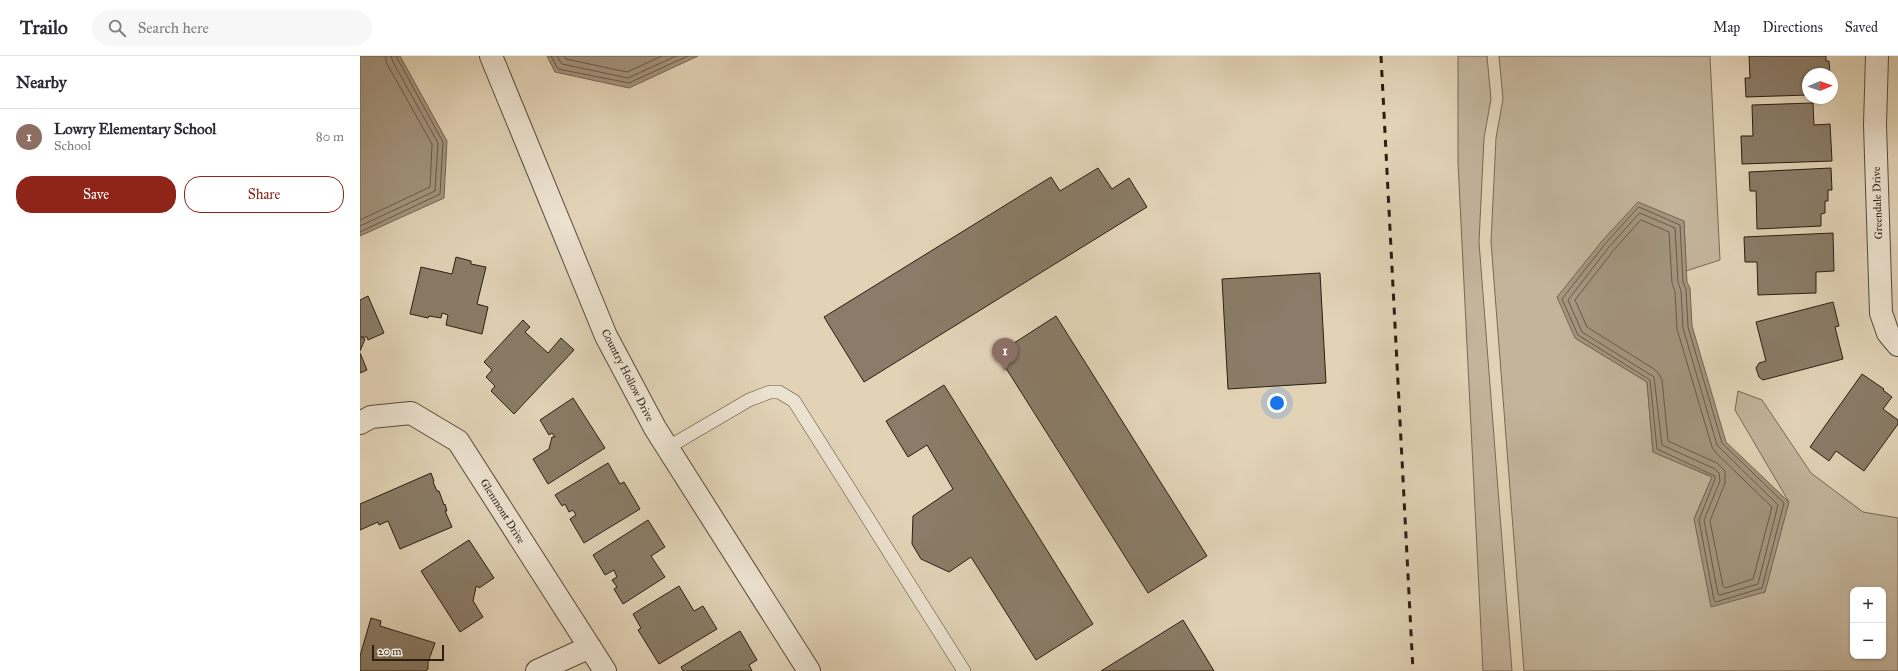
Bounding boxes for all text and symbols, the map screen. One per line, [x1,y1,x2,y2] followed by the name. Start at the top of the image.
[92,10,372,46] search box
[20,16,68,39] text: Trailo
[106,17,128,39] icon: search
[138,19,209,37] text: Search here
[1713,19,1740,36] text: Map
[1762,19,1823,36] text: Directions
[1845,19,1878,36] text: Saved
[1802,68,1838,104] north arrow
[16,72,67,93] text: Nearby
[54,120,216,138] text: Lowry Elementary School
[26,129,32,145] text: 1
[316,129,344,145] text: 80 m
[54,138,91,154] text: School
[1870,166,1885,240] street label: Greendale Drive
[16,176,176,213] button: Save
[184,176,344,213] button: Share
[599,327,657,424] street label: Country Hollow Drive
[992,338,1018,371] pin: 1
[1267,393,1287,413] your location
[477,476,528,546] street label: Glenmont Drive
[1850,587,1886,659] map controls
[1850,587,1886,623] button: +
[1850,623,1886,659] button: −
[372,643,444,662] scale bar
[378,645,401,658] text: 20 m

